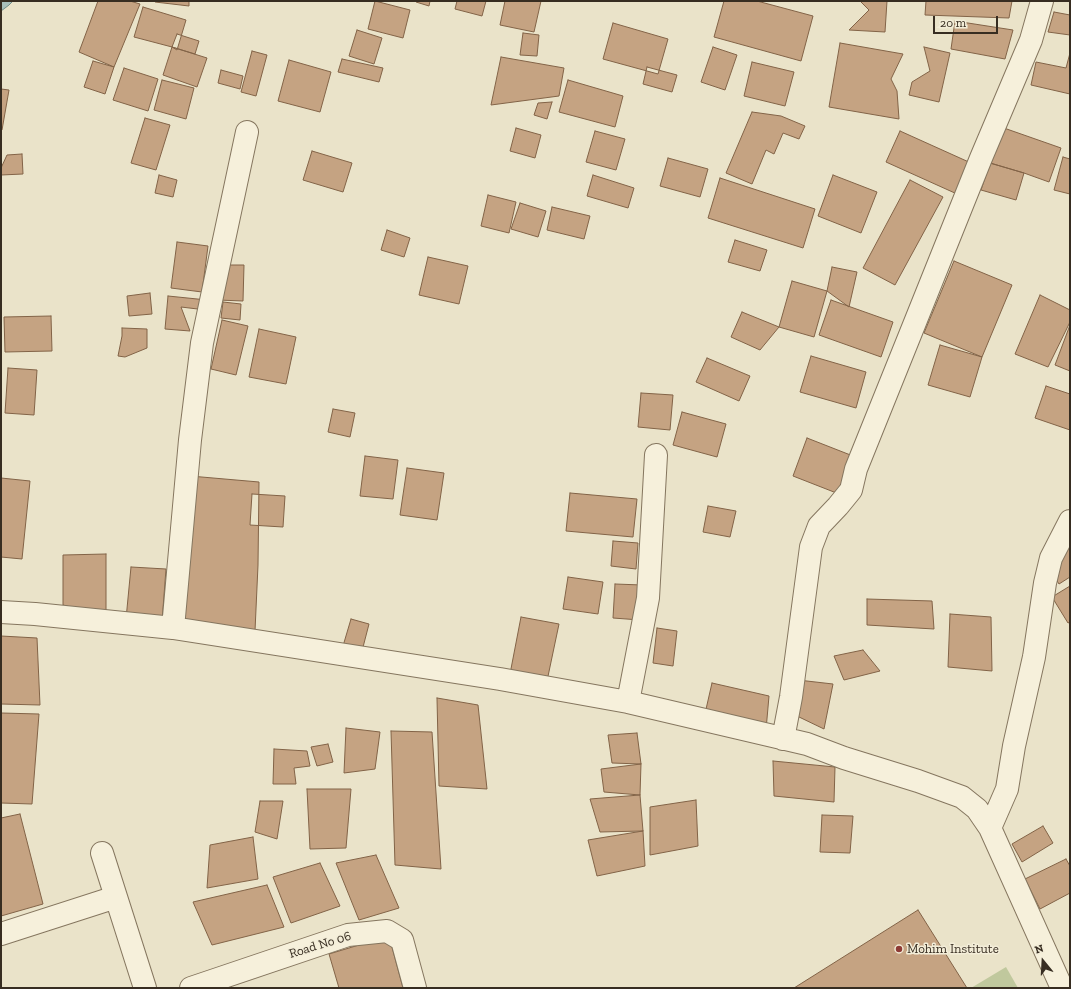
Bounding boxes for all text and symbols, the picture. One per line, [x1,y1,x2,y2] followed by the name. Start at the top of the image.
[935,8,1000,34] scale bar
[940,16,966,30] text: 20 m
[287,928,353,962] street label: Road No 06
[907,941,999,957] place label: Mohim Institute
[1023,941,1063,981] north arrow
[1033,942,1045,957] text: N
[894,944,904,954] marker: Mohim Institute

